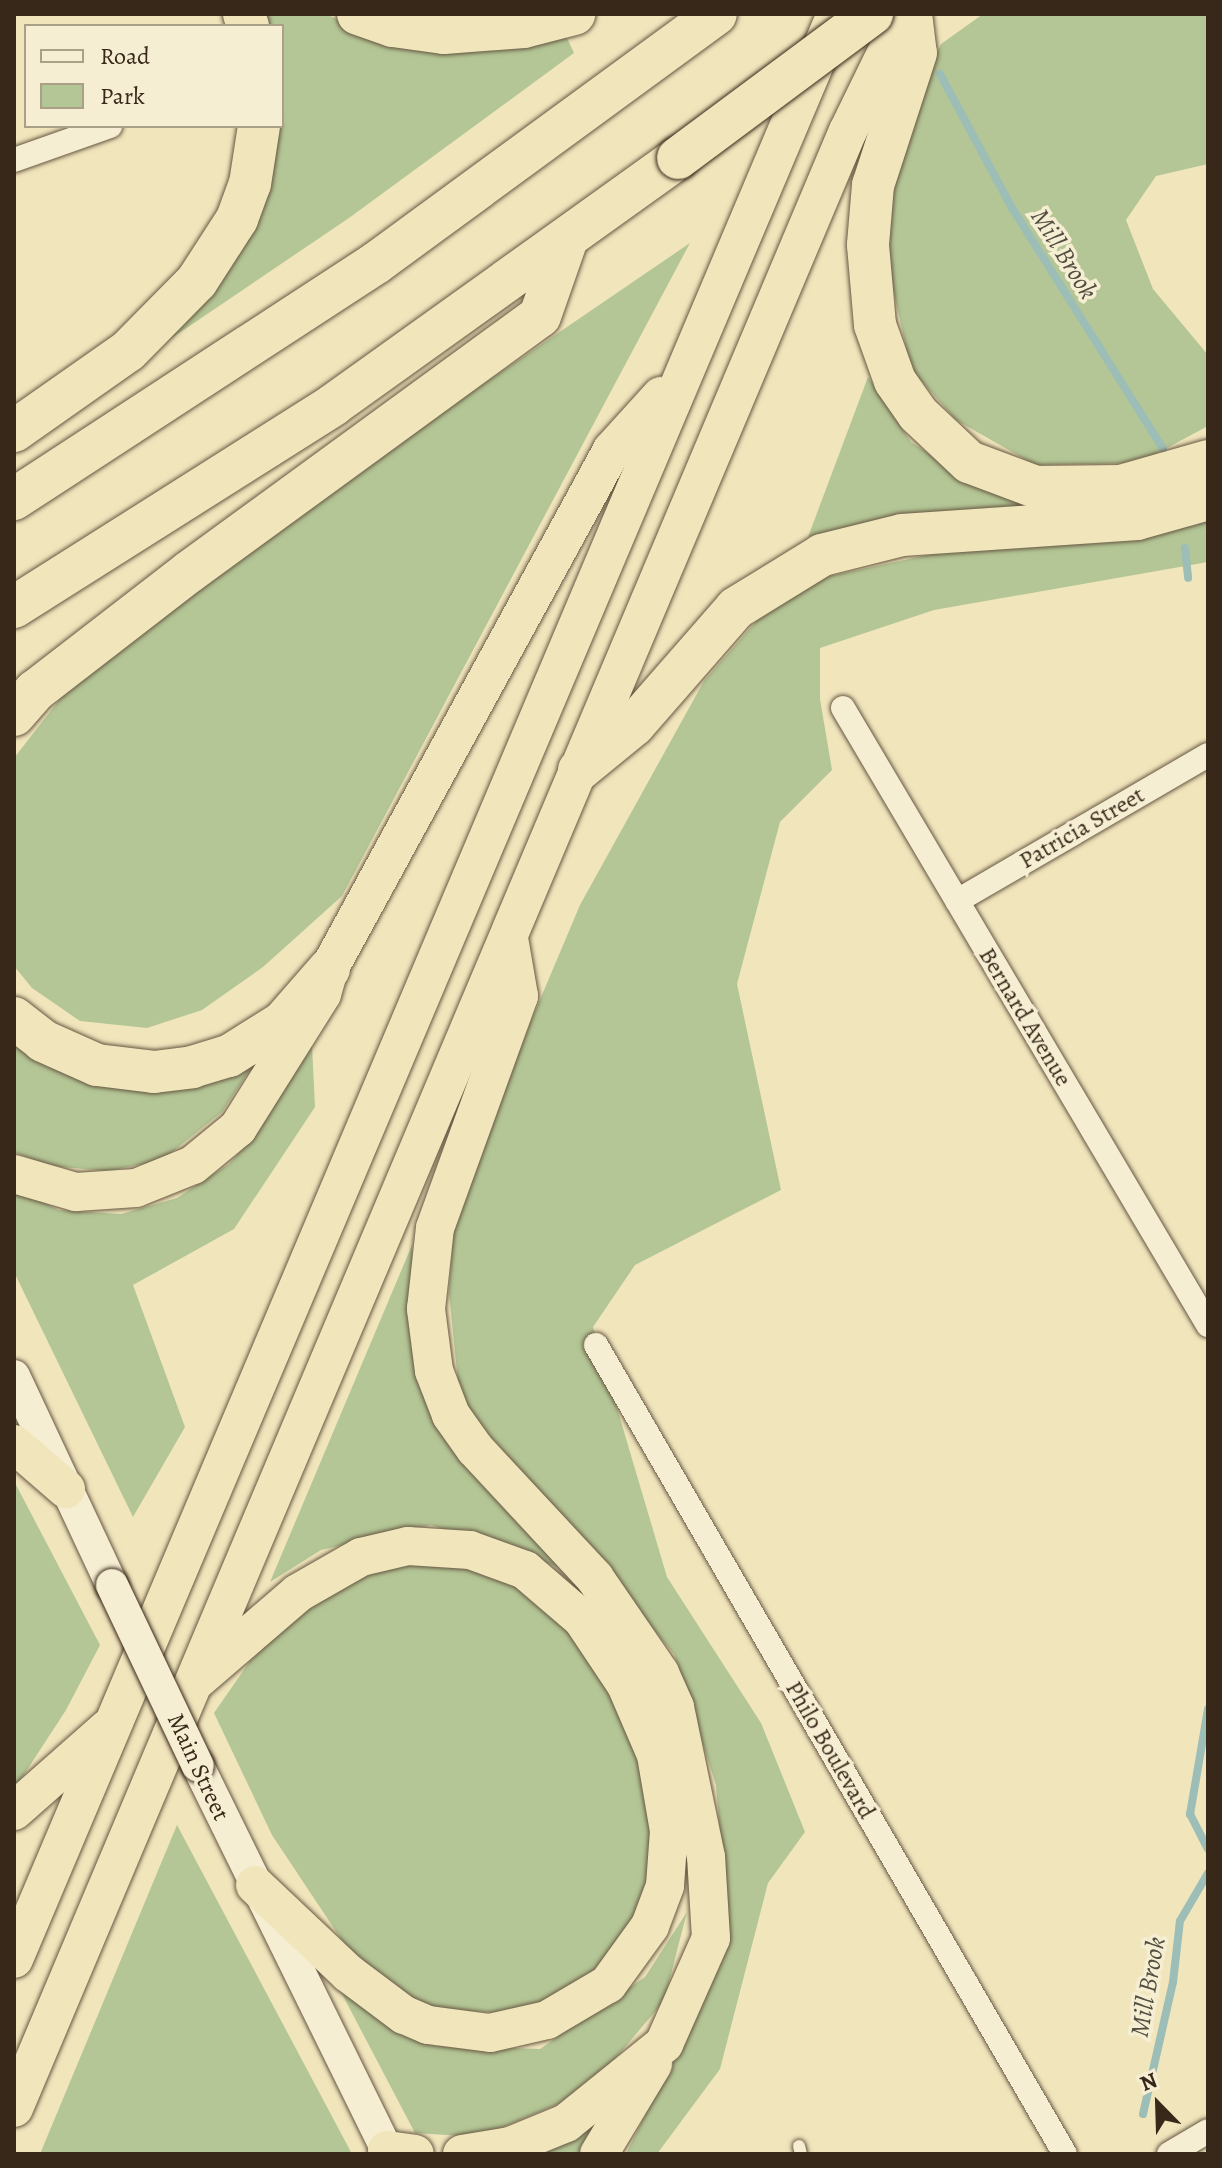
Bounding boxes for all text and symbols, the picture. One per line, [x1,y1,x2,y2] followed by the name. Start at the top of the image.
[24,24,284,128] legend
[100,40,150,72] text: Road
[100,80,145,112] text: Park
[1024,203,1104,305] water label: Mill Brook
[1014,781,1150,875] street label: Patricia Street
[972,943,1078,1091] street label: Bernard Avenue
[779,1676,881,1824] street label: Philo Boulevard
[161,1709,235,1825] street label: Main Street
[1124,1934,1172,2040] water label: Mill Brook
[1118,2064,1198,2144] north arrow
[1135,2065,1162,2099] text: N

